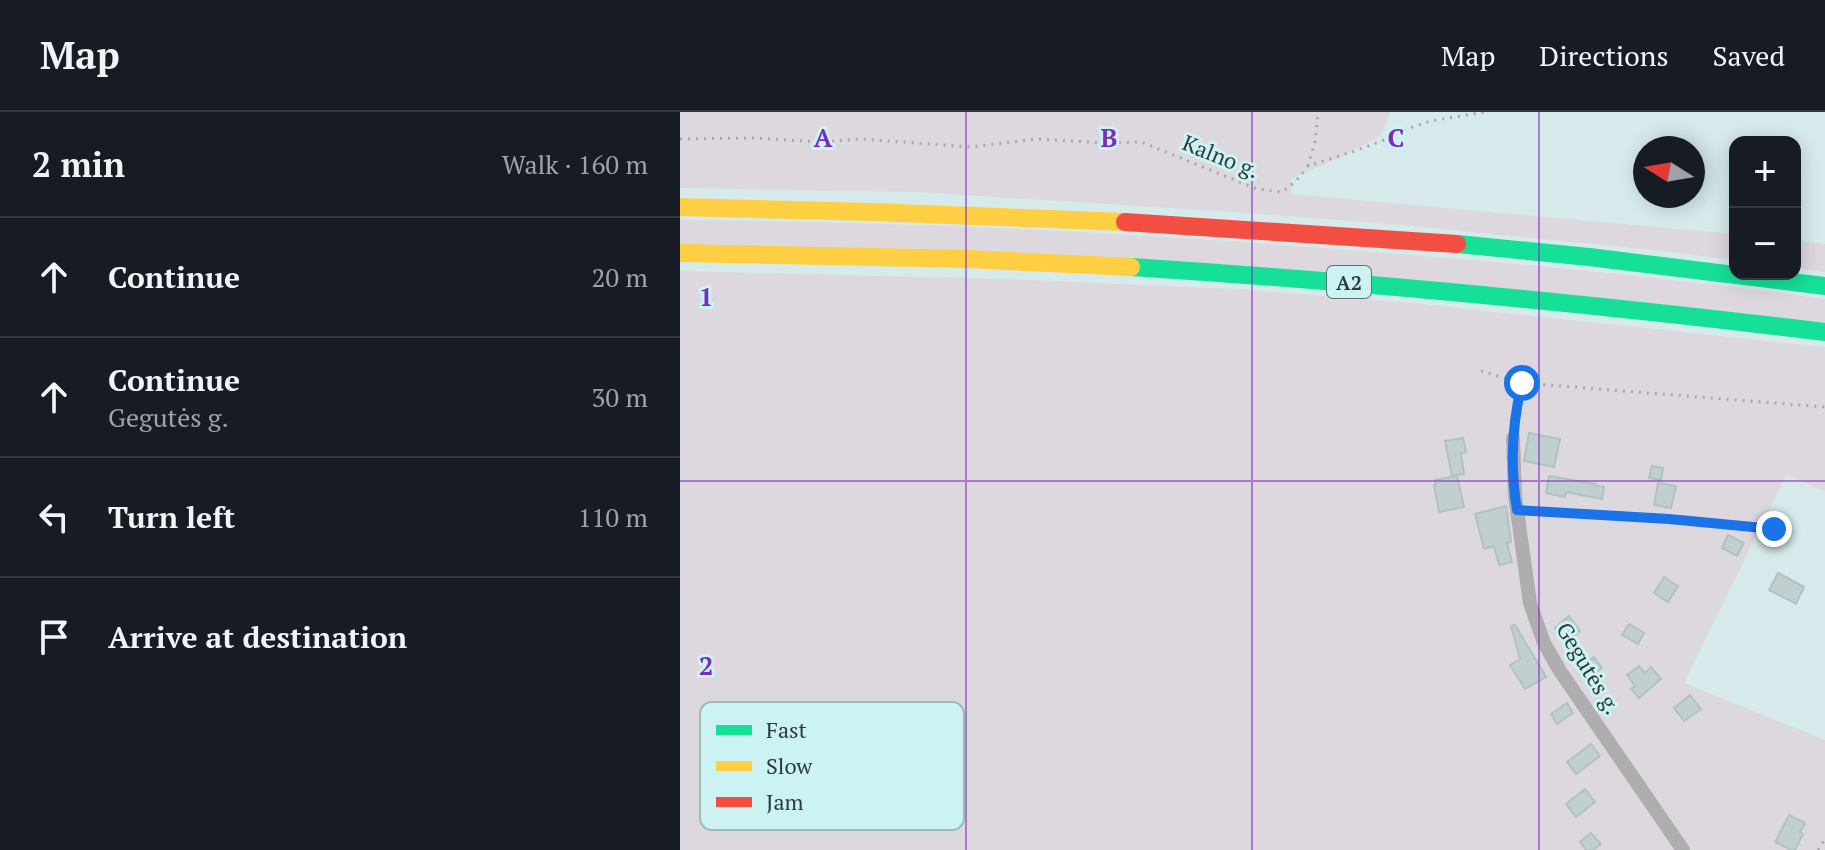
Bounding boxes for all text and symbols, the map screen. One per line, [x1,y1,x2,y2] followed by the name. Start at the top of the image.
[40,30,120,80] text: Map
[1441,37,1495,74] text: Map
[1539,37,1669,74] text: Directions
[1713,37,1785,74] text: Saved
[814,120,833,154] text: A
[1101,120,1117,154] text: B
[1388,120,1404,154] text: C
[1178,128,1264,184] street label: Kalno g.
[1633,136,1705,208] north arrow
[1729,136,1801,280] map controls
[1729,136,1801,208] button: +
[32,142,125,187] text: 2 min
[502,147,648,181] text: Walk · 160 m
[1729,208,1801,280] button: −
[32,255,76,299] icon: ahead
[108,257,240,297] text: Continue
[592,260,648,294] text: 20 m
[1327,266,1371,298] road number: A2
[699,279,713,313] text: 1
[108,360,240,400] text: Continue
[1504,365,1540,401] route start
[32,375,76,419] icon: ahead
[592,380,648,414] text: 30 m
[108,400,229,434] text: Gegutės g.
[32,495,76,539] icon: left
[108,497,235,537] text: Turn left
[578,500,648,534] text: 110 m
[1756,511,1792,547] route end
[32,615,76,659] icon: arrive
[108,617,407,657] text: Arrive at destination
[1550,617,1628,719] street label: Gegutės g.
[699,648,713,682] text: 2
[700,702,964,830] legend
[766,715,807,744] text: Fast
[766,751,813,780] text: Slow
[766,787,804,816] text: Jam

